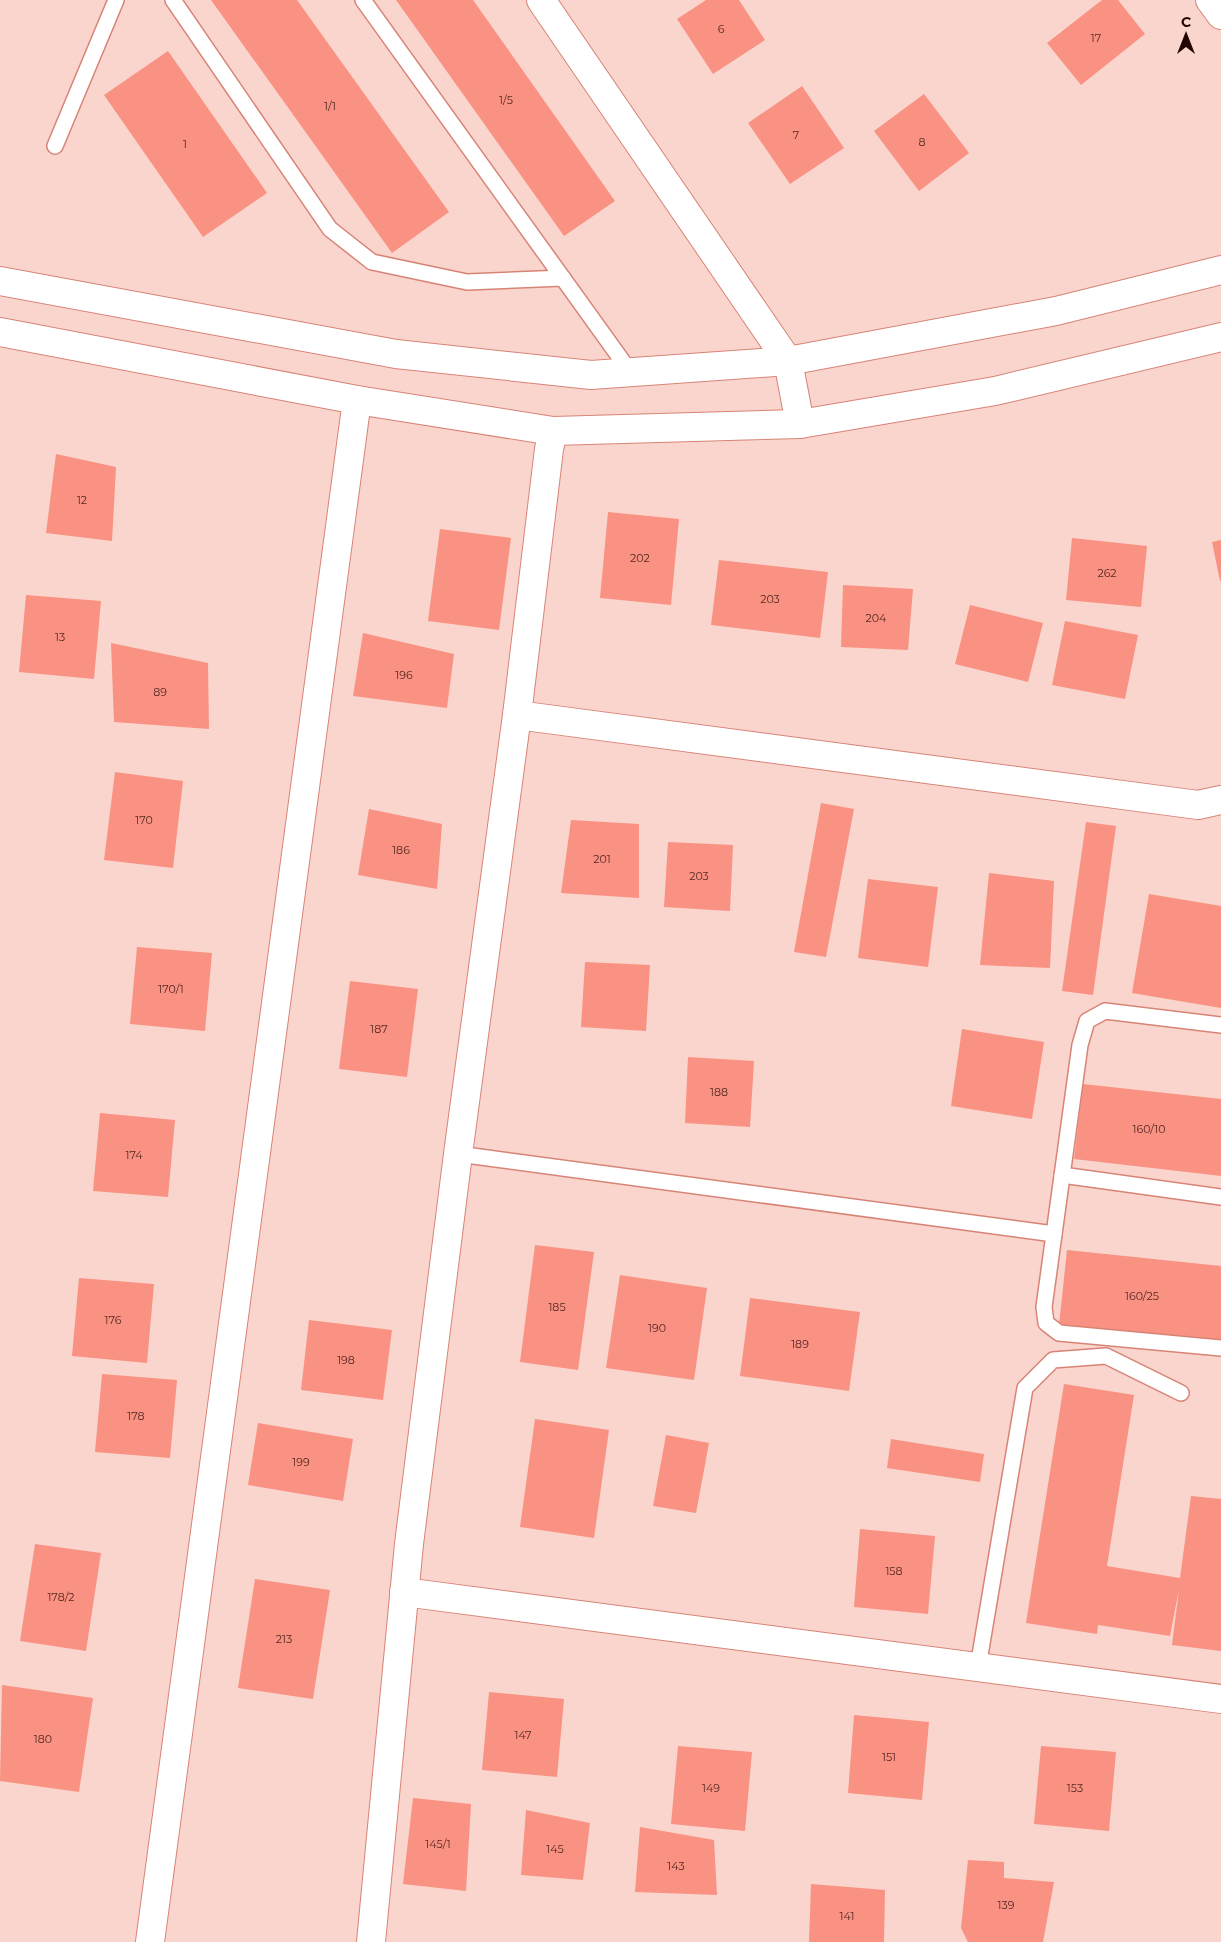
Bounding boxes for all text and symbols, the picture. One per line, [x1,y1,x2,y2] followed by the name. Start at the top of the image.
[1161,10,1211,60] north arrow
[1181,13,1191,31] text: С
[718,22,725,36] house number: 6
[1091,31,1101,45] house number: 17
[499,93,513,107] house number: 1/5
[324,99,336,113] house number: 1/1
[793,128,799,142] house number: 7
[918,135,926,149] house number: 8
[183,137,187,151] house number: 1
[77,493,87,507] house number: 12
[630,551,650,565] house number: 202
[1097,566,1117,580] house number: 262
[760,592,780,606] house number: 203
[866,611,887,625] house number: 204
[55,630,65,644] house number: 13
[395,668,413,682] house number: 196
[153,685,167,699] house number: 89
[135,813,153,827] house number: 170
[392,843,410,857] house number: 186
[593,852,611,866] house number: 201
[689,869,709,883] house number: 203
[158,982,184,996] house number: 170/1
[370,1022,388,1036] house number: 187
[710,1085,728,1099] house number: 188
[1133,1122,1166,1136] house number: 160/10
[125,1148,143,1162] house number: 174
[1125,1289,1159,1303] house number: 160/25
[548,1300,566,1314] house number: 185
[105,1313,122,1327] house number: 176
[648,1321,666,1335] house number: 190
[791,1337,809,1351] house number: 189
[337,1353,355,1367] house number: 198
[127,1409,145,1423] house number: 178
[292,1455,310,1469] house number: 199
[885,1564,903,1578] house number: 158
[47,1590,75,1604] house number: 178/2
[276,1632,292,1646] house number: 213
[514,1728,532,1742] house number: 147
[34,1732,52,1746] house number: 180
[882,1750,896,1764] house number: 151
[702,1781,720,1795] house number: 149
[1067,1781,1083,1795] house number: 153
[425,1837,451,1851] house number: 145/1
[546,1842,564,1856] house number: 145
[667,1859,685,1873] house number: 143
[998,1898,1015,1912] house number: 139
[840,1909,854,1923] house number: 141

